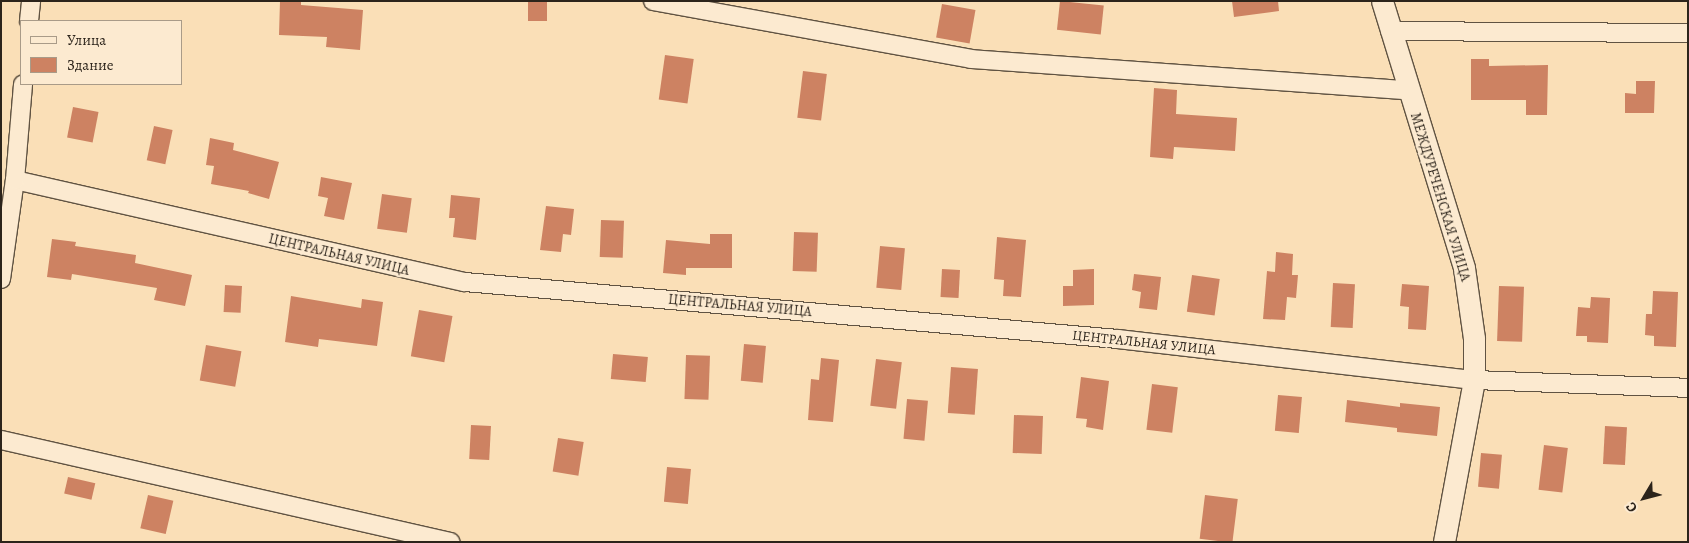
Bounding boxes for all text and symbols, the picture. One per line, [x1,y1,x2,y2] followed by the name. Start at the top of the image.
[20,20,182,85] legend
[67,30,106,50] text: Улица
[67,55,114,75] text: Здание
[1406,111,1474,283] street label: МЕЖДУРЕЧЕНСКАЯ УЛИЦА
[267,231,411,279] street label: ЦЕНТРАЛЬНАЯ УЛИЦА
[668,291,812,321] street label: ЦЕНТРАЛЬНАЯ УЛИЦА
[1071,327,1217,359] street label: ЦЕНТРАЛЬНАЯ УЛИЦА
[1619,473,1669,523] north arrow
[1621,498,1642,516] text: С

